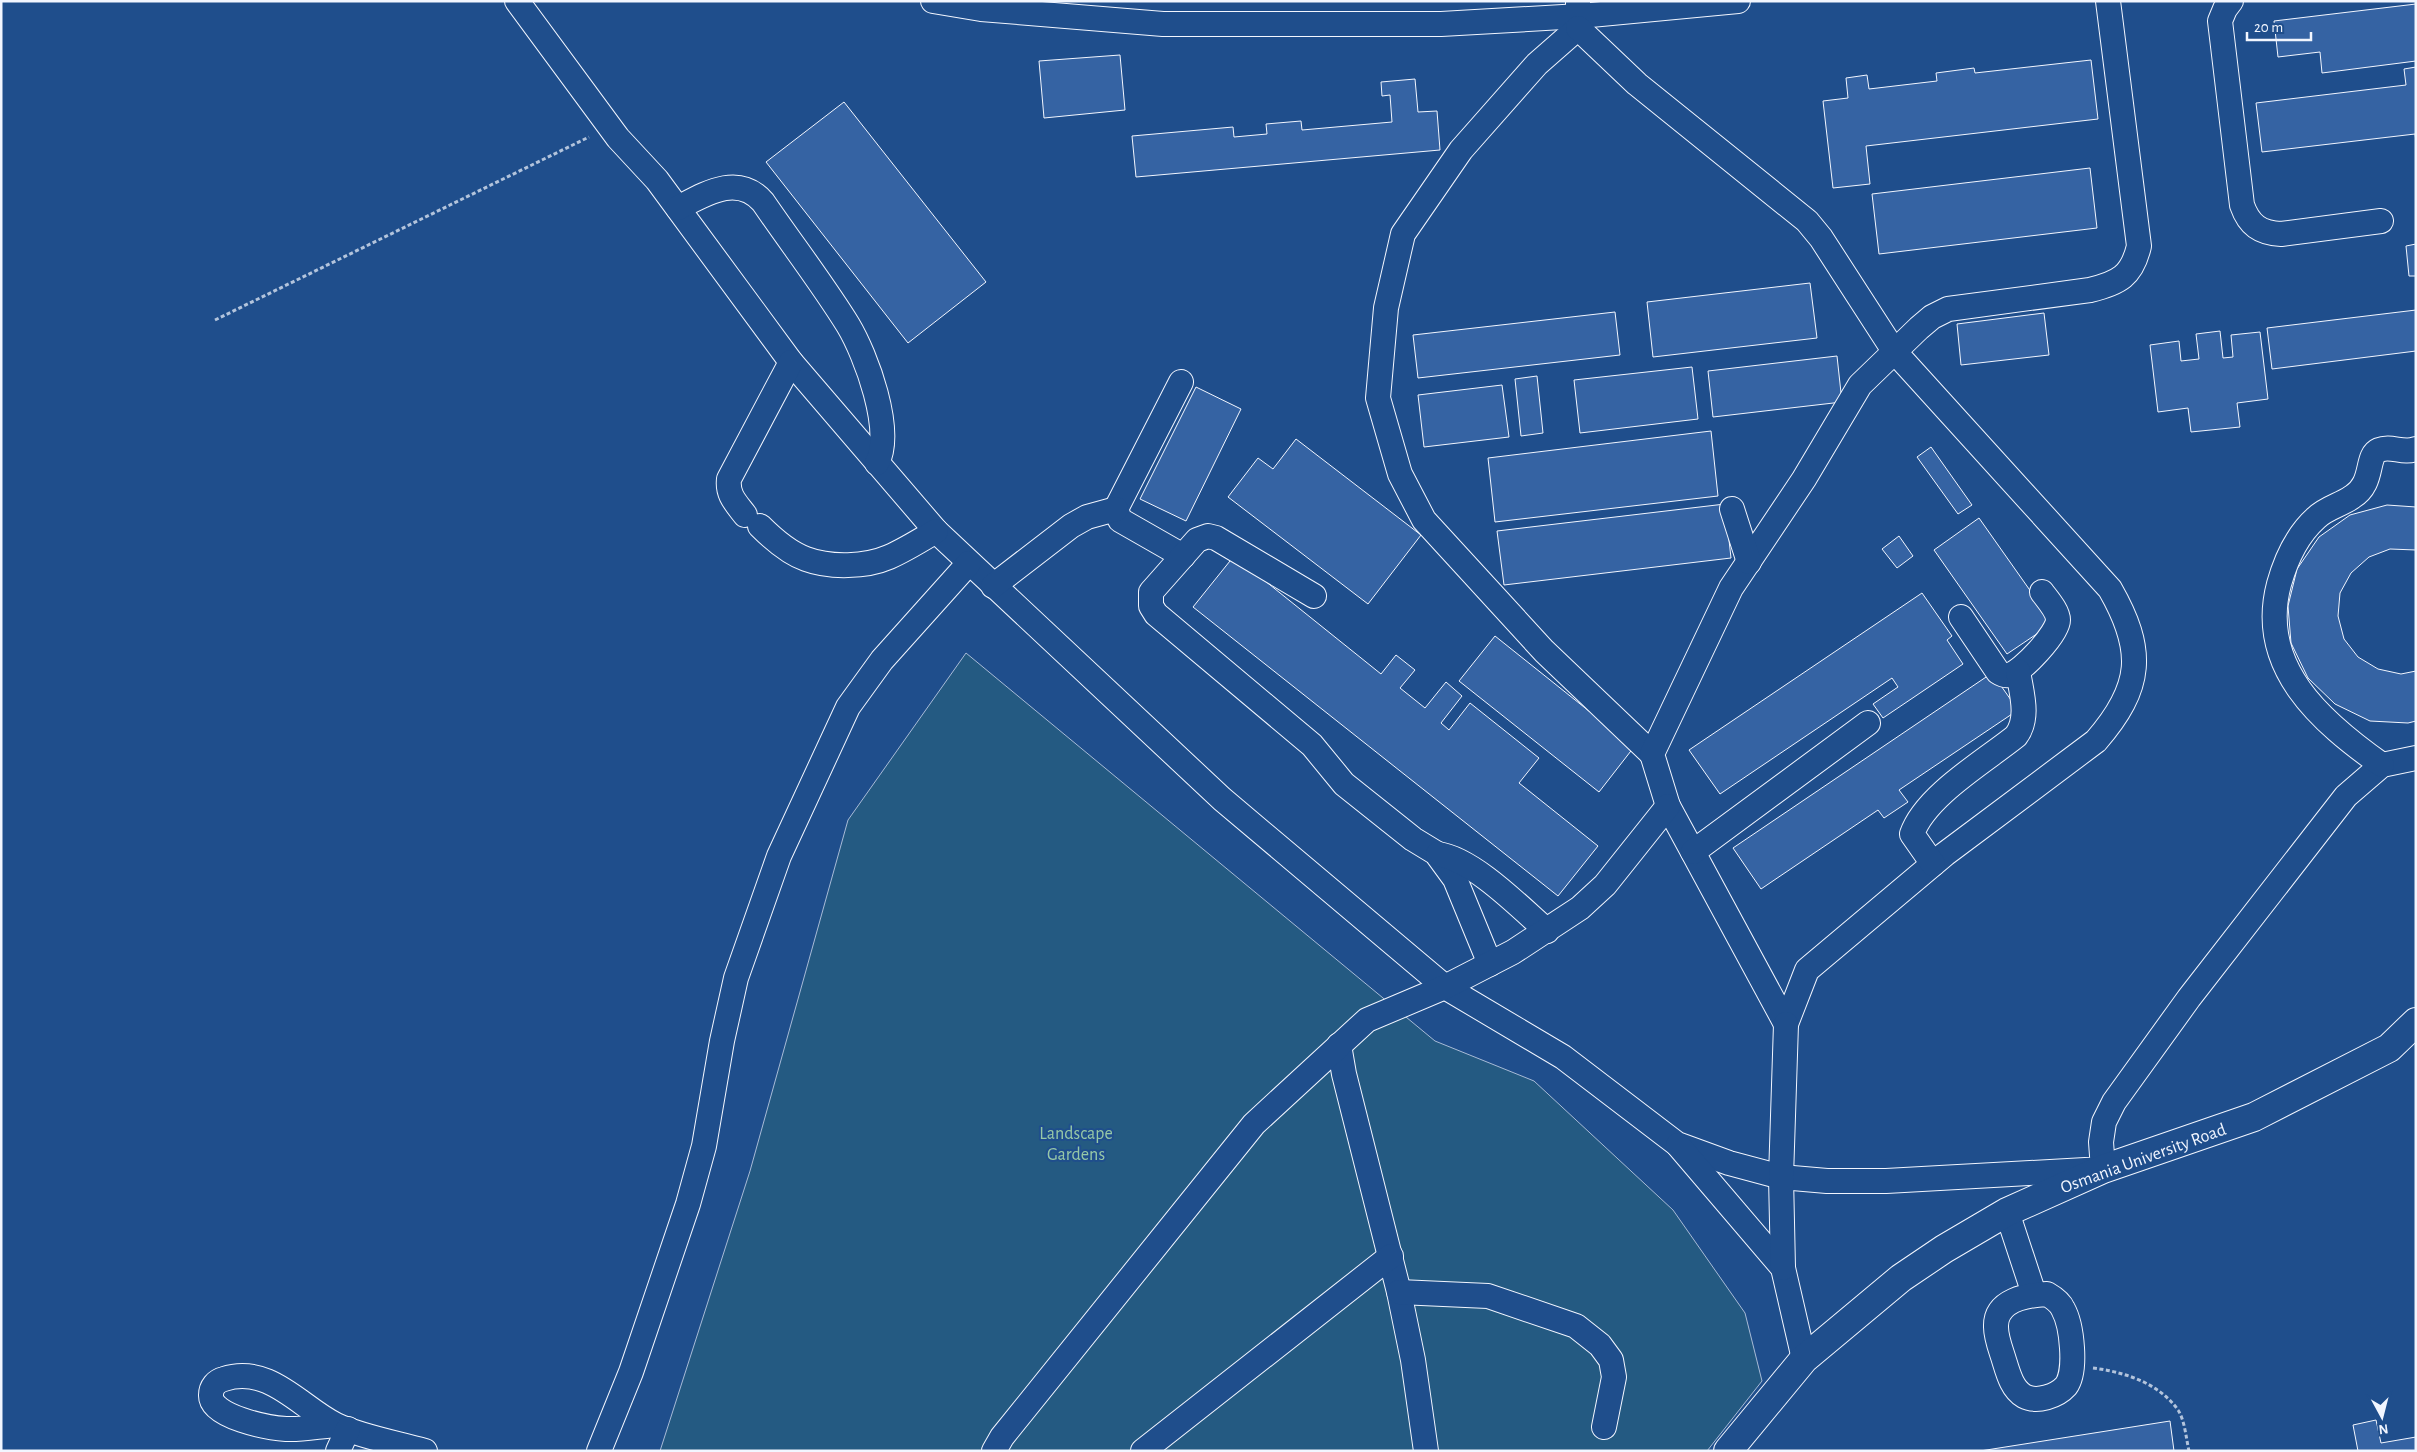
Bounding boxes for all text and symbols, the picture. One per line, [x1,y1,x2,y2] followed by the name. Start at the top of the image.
[2247,10,2311,42] scale bar
[2254,20,2283,35] text: 20 m
[2058,1121,2229,1197] street label: Osmania University Road
[1039,1125,1113,1164] park label: Landscape Gardens
[2357,1392,2407,1442] north arrow
[2378,1421,2389,1436] text: N

